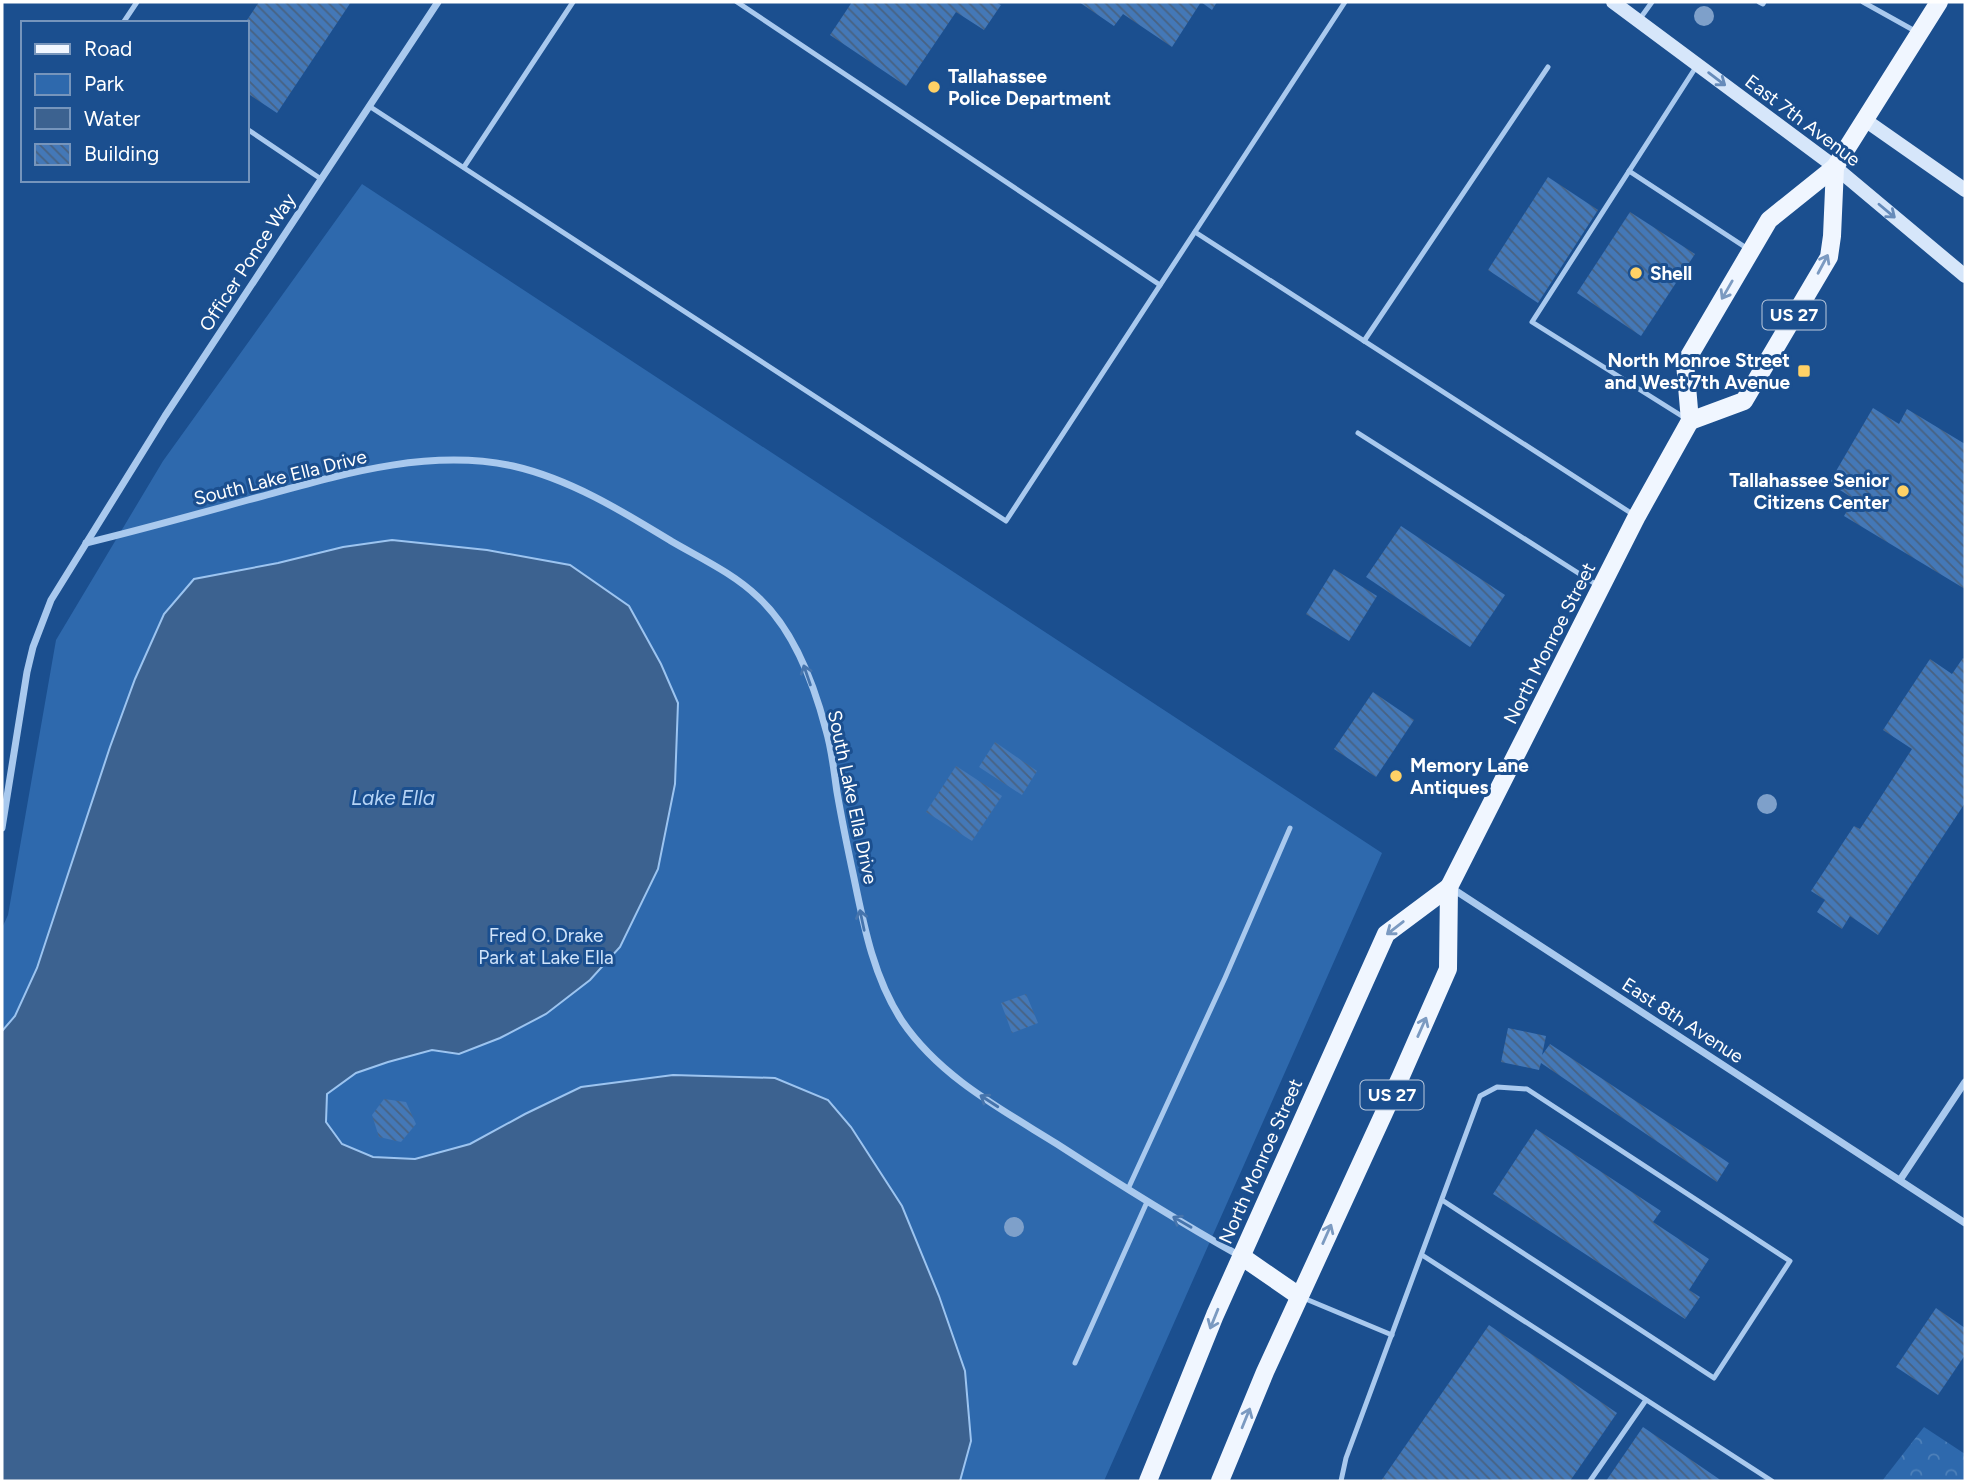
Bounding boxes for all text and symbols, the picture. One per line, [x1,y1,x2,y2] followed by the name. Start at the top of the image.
[21,21,248,182] legend
[84,36,132,61] text: Road
[948,65,1111,110] place label: Tallahassee Police Department
[1740,70,1865,171] street label: East 7th Avenue
[84,71,125,96] text: Park
[1708,72,1726,87] one-way arrow
[926,79,942,95] marker: Tallahassee Police Department
[84,106,140,131] text: Water
[84,141,159,166] text: Building
[194,189,301,336] street label: Officer Ponce Way
[1878,203,1896,219] one-way arrow
[1817,255,1831,275] one-way arrow
[1650,262,1692,285] place label: Shell
[1628,265,1644,281] marker: Shell
[1720,280,1734,300] one-way arrow
[1762,300,1826,330] road number: US 27
[1605,349,1790,394] place label: North Monroe Street and West 7th Avenue
[1796,363,1812,379] marker: North Monroe Street and West 7th Avenue
[191,445,369,510] street label: South Lake Ella Drive
[1729,469,1889,514] place label: Tallahassee Senior Citizens Center
[1895,483,1911,499] marker: Tallahassee Senior Citizens Center
[1499,559,1600,728] street label: North Monroe Street
[800,665,812,687] one-way arrow
[823,708,882,886] street label: South Lake Ella Drive
[1410,754,1529,799] place label: Memory Lane Antiques
[1388,768,1404,784] marker: Memory Lane Antiques
[351,785,435,810] water label: Lake Ella
[855,909,869,932] one-way arrow
[1386,920,1404,935] one-way arrow
[478,924,614,969] park label: Fred O. Drake Park at Lake Ella
[1618,973,1748,1068] street label: East 8th Avenue
[1417,1017,1430,1038] one-way arrow
[1214,1075,1307,1247] street label: North Monroe Street
[1360,1080,1424,1110] road number: US 27
[980,1094,999,1109] one-way arrow
[1172,1215,1192,1229] one-way arrow
[1321,1223,1334,1245] one-way arrow
[1206,1308,1219,1329] one-way arrow
[1241,1408,1254,1429] one-way arrow

